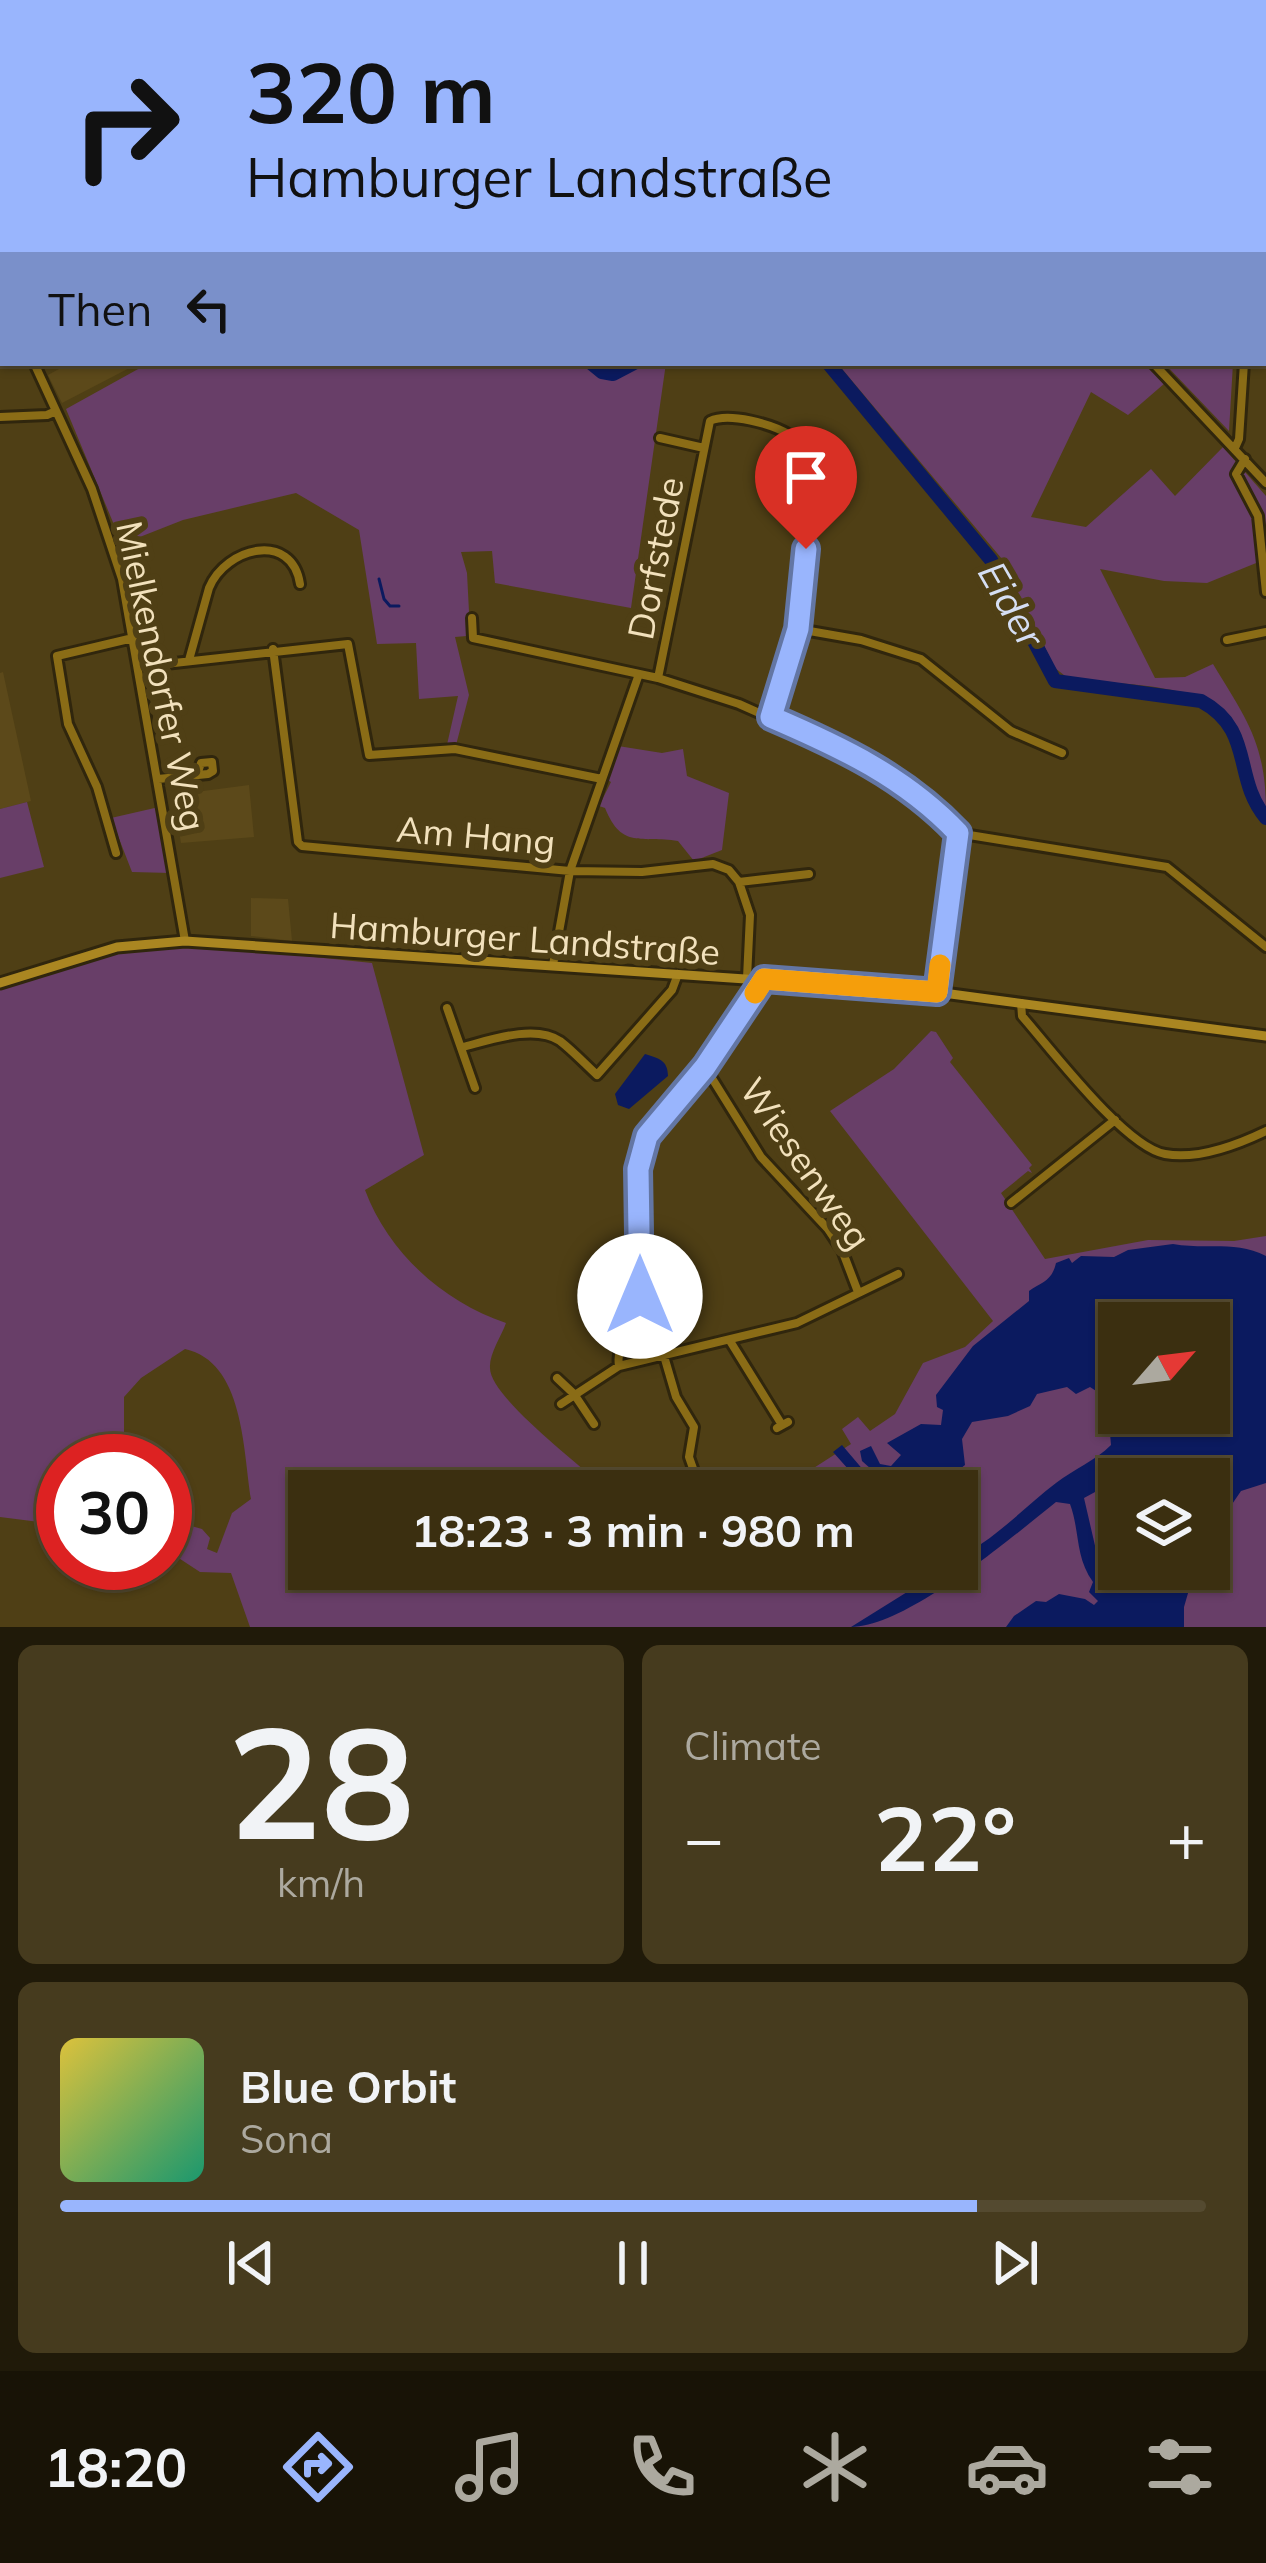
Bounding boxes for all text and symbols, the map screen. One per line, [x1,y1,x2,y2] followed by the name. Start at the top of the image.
[246,39,496,144] text: 320 m
[48,48,204,204] icon: right
[246,143,832,211] text: Hamburger Landstraße
[176,276,242,342] icon: left
[48,281,152,337] text: Then
[755,426,857,549] pin
[773,444,839,510] icon: arrive
[617,473,693,643] street label: Dorfstede
[107,517,217,835] street label: Mielkendorfer Weg
[968,552,1057,657] water label: Eider
[395,806,557,864] street label: Am Hang
[328,902,722,974] street label: Hamburger Landstraße
[731,1069,881,1257] street label: Wiesenweg
[577,1233,703,1359] position arrow
[1098,1302,1230,1434] north arrow
[1098,1302,1230,1590] map controls
[36,1434,192,1590] speed limit sign: 30
[1098,1458,1230,1590] button: layers
[411,1502,855,1558] text: 18:23 · 3 min · 980 m
[227,1682,415,1878] text: 28
[684,1721,822,1770] text: Climate
[874,1781,1016,1894] text: 22°
[684,1796,724,1879] text: −
[1166,1796,1206,1879] text: +
[277,1858,365,1907] text: km/h
[240,2058,456,2114] text: Blue Orbit
[240,2114,333,2163] text: Sona
[218,2230,284,2296] icon: previous
[600,2230,666,2296] icon: pause
[982,2230,1048,2296] icon: next
[276,2425,360,2509] icon: directions
[448,2425,532,2509] icon: music
[620,2425,704,2509] icon: phone
[793,2425,877,2509] icon: climate
[965,2425,1049,2509] icon: car
[1138,2425,1222,2509] icon: filters
[44,2433,187,2501] text: 18:20

